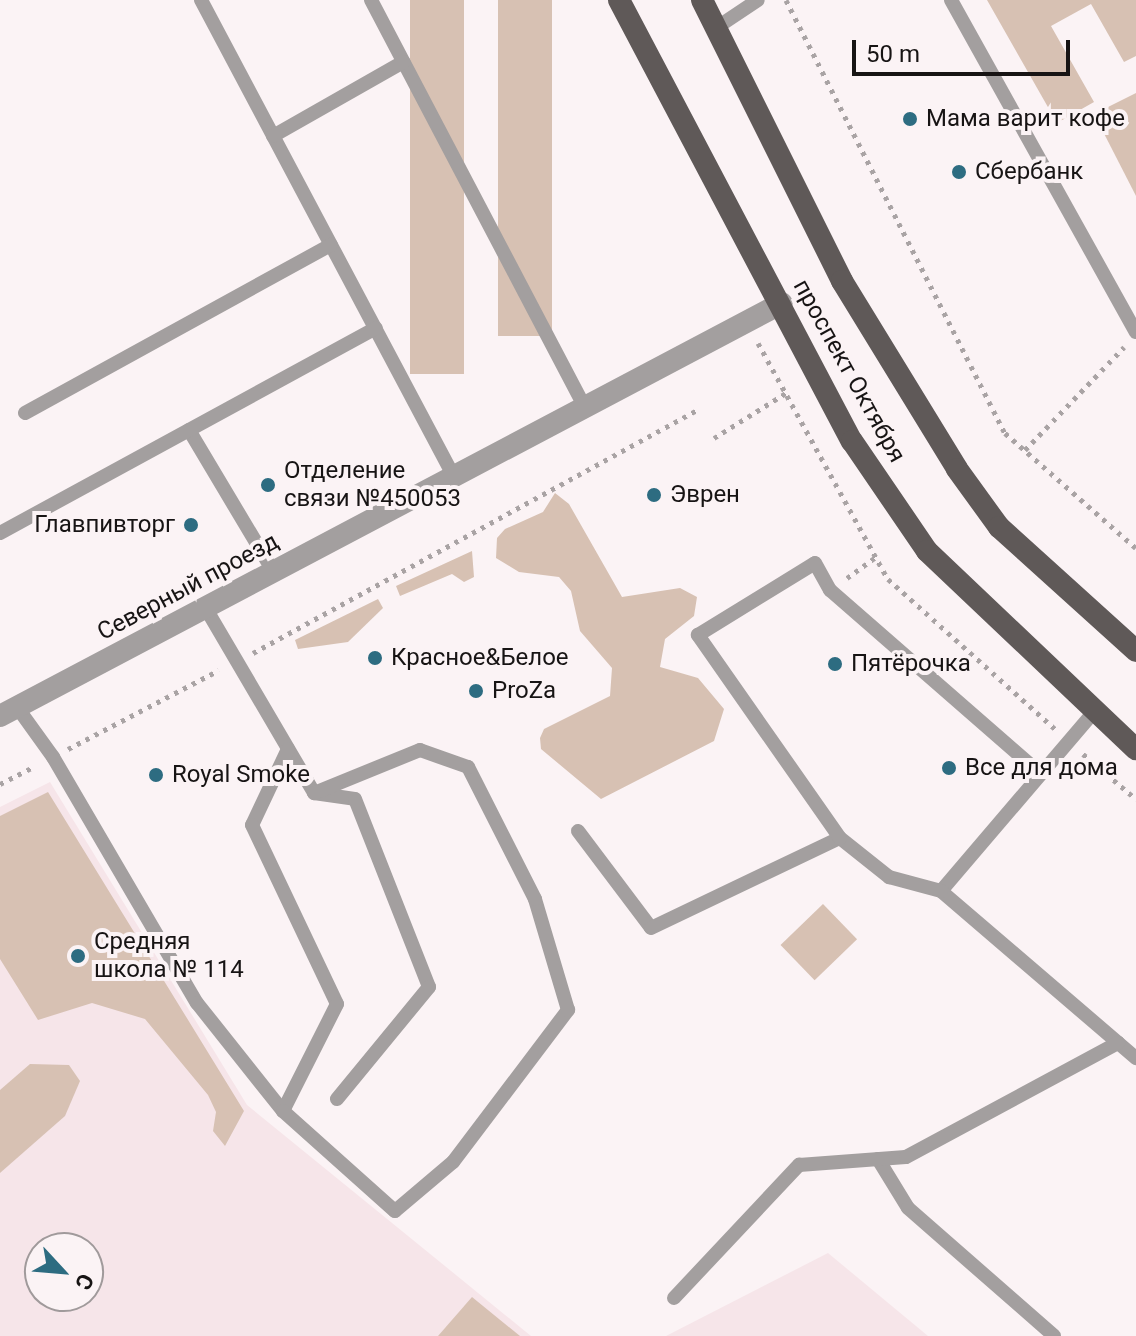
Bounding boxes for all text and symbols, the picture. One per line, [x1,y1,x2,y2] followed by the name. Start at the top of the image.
[856,24,1074,74] scale bar
[866,40,920,68] text: 50 m
[926,105,1125,133] place label: Мама варит кофе
[901,110,919,128] marker: Мама варит кофе
[975,158,1083,186] place label: Сбербанк
[950,163,968,181] marker: Сбербанк
[787,275,911,467] street label: проспект Октября
[284,457,461,513] place label: Отделение связи №450053
[259,476,277,494] marker: Отделение связи №450053
[670,481,740,509] place label: Эврен
[645,486,663,504] marker: Эврен
[34,511,175,539] place label: Главпивторг
[182,516,200,534] marker: Главпивторг
[93,527,283,647] street label: Северный проезд
[391,644,569,672] place label: Красное&Белое
[366,649,384,667] marker: Красное&Белое
[851,650,971,678] place label: Пятёрочка
[826,655,844,673] marker: Пятёрочка
[492,677,556,705] place label: ProZa
[467,682,485,700] marker: ProZa
[965,754,1118,782] place label: Все для дома
[940,759,958,777] marker: Все для дома
[172,761,310,789] place label: Royal Smoke
[147,766,165,784] marker: Royal Smoke
[94,928,244,984] place label: Средняя школа № 114
[69,947,87,965] marker: Средняя школа № 114
[24,1232,104,1312] north arrow
[70,1270,99,1294] text: С

